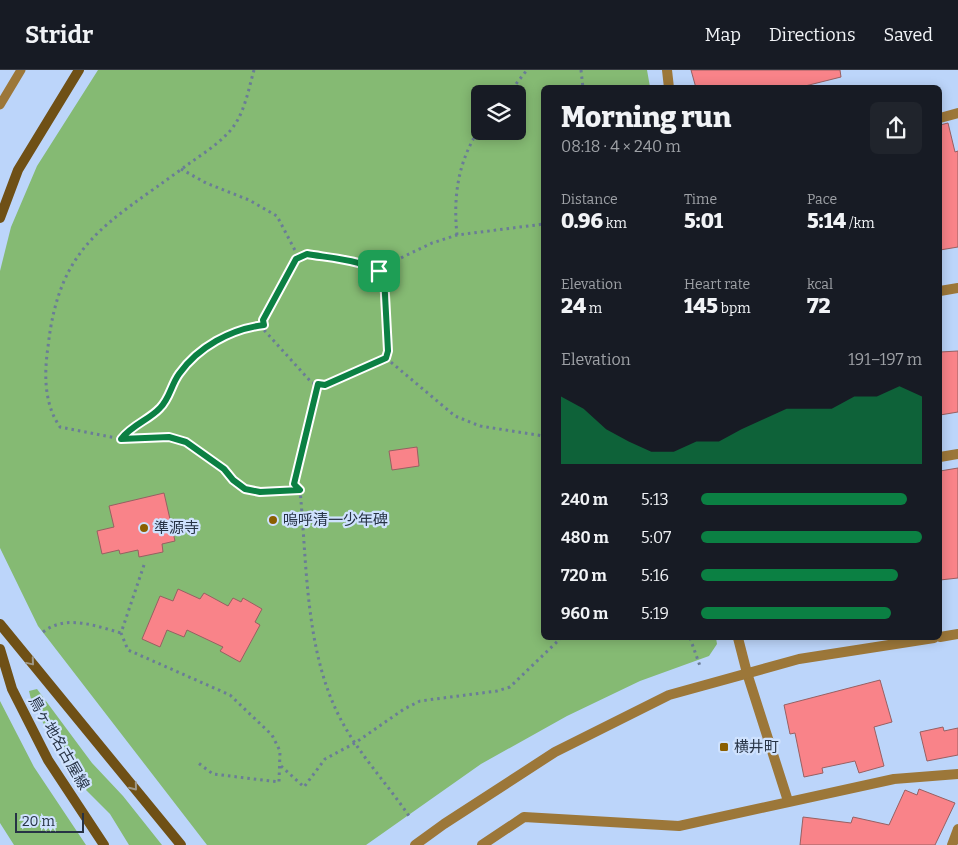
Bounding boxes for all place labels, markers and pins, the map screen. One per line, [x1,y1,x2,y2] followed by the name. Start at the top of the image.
[358,250,400,292] pin
[283,511,388,529] place label: 嗚呼清一少年碑
[267,514,279,526] marker: 嗚呼清一少年碑
[154,519,199,537] place label: 準源寺
[138,522,150,534] marker: 準源寺
[734,738,779,756] place label: 横井町
[718,741,730,753] marker: 横井町

